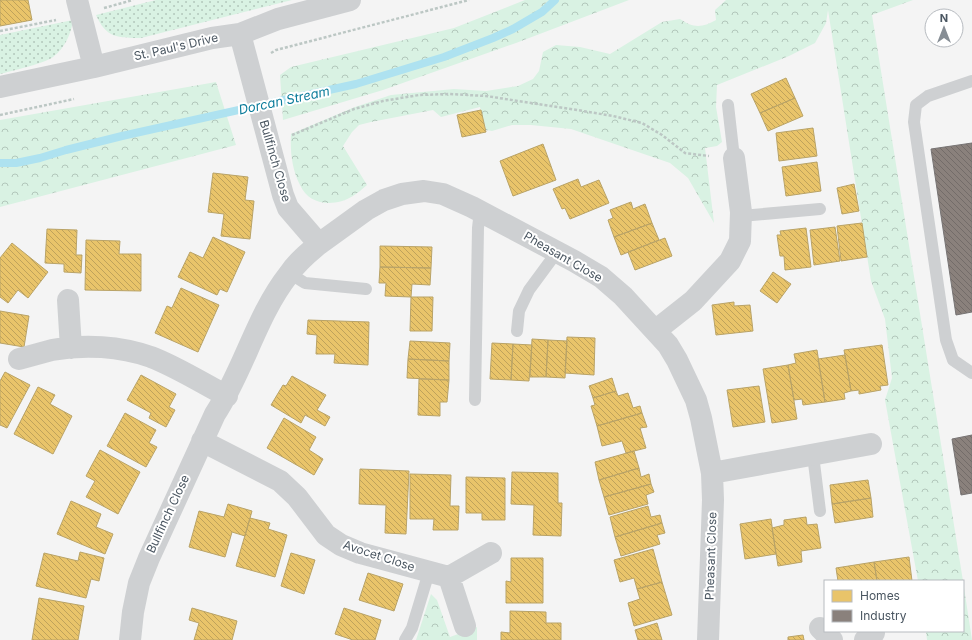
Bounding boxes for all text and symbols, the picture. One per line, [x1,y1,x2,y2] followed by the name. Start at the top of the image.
[924,8,964,48] north arrow
[940,11,948,25] text: N
[132,30,219,63] street label: St. Paul's Drive
[237,83,331,117] water label: Dorcan Stream
[257,118,294,204] street label: Bullfinch Close
[521,228,605,285] street label: Pheasant Close
[143,472,192,555] street label: Bullfinch Close
[701,512,720,600] street label: Pheasant Close
[341,537,417,574] street label: Avocet Close
[824,580,964,632] legend
[860,588,900,603] text: Homes
[860,608,907,623] text: Industry

